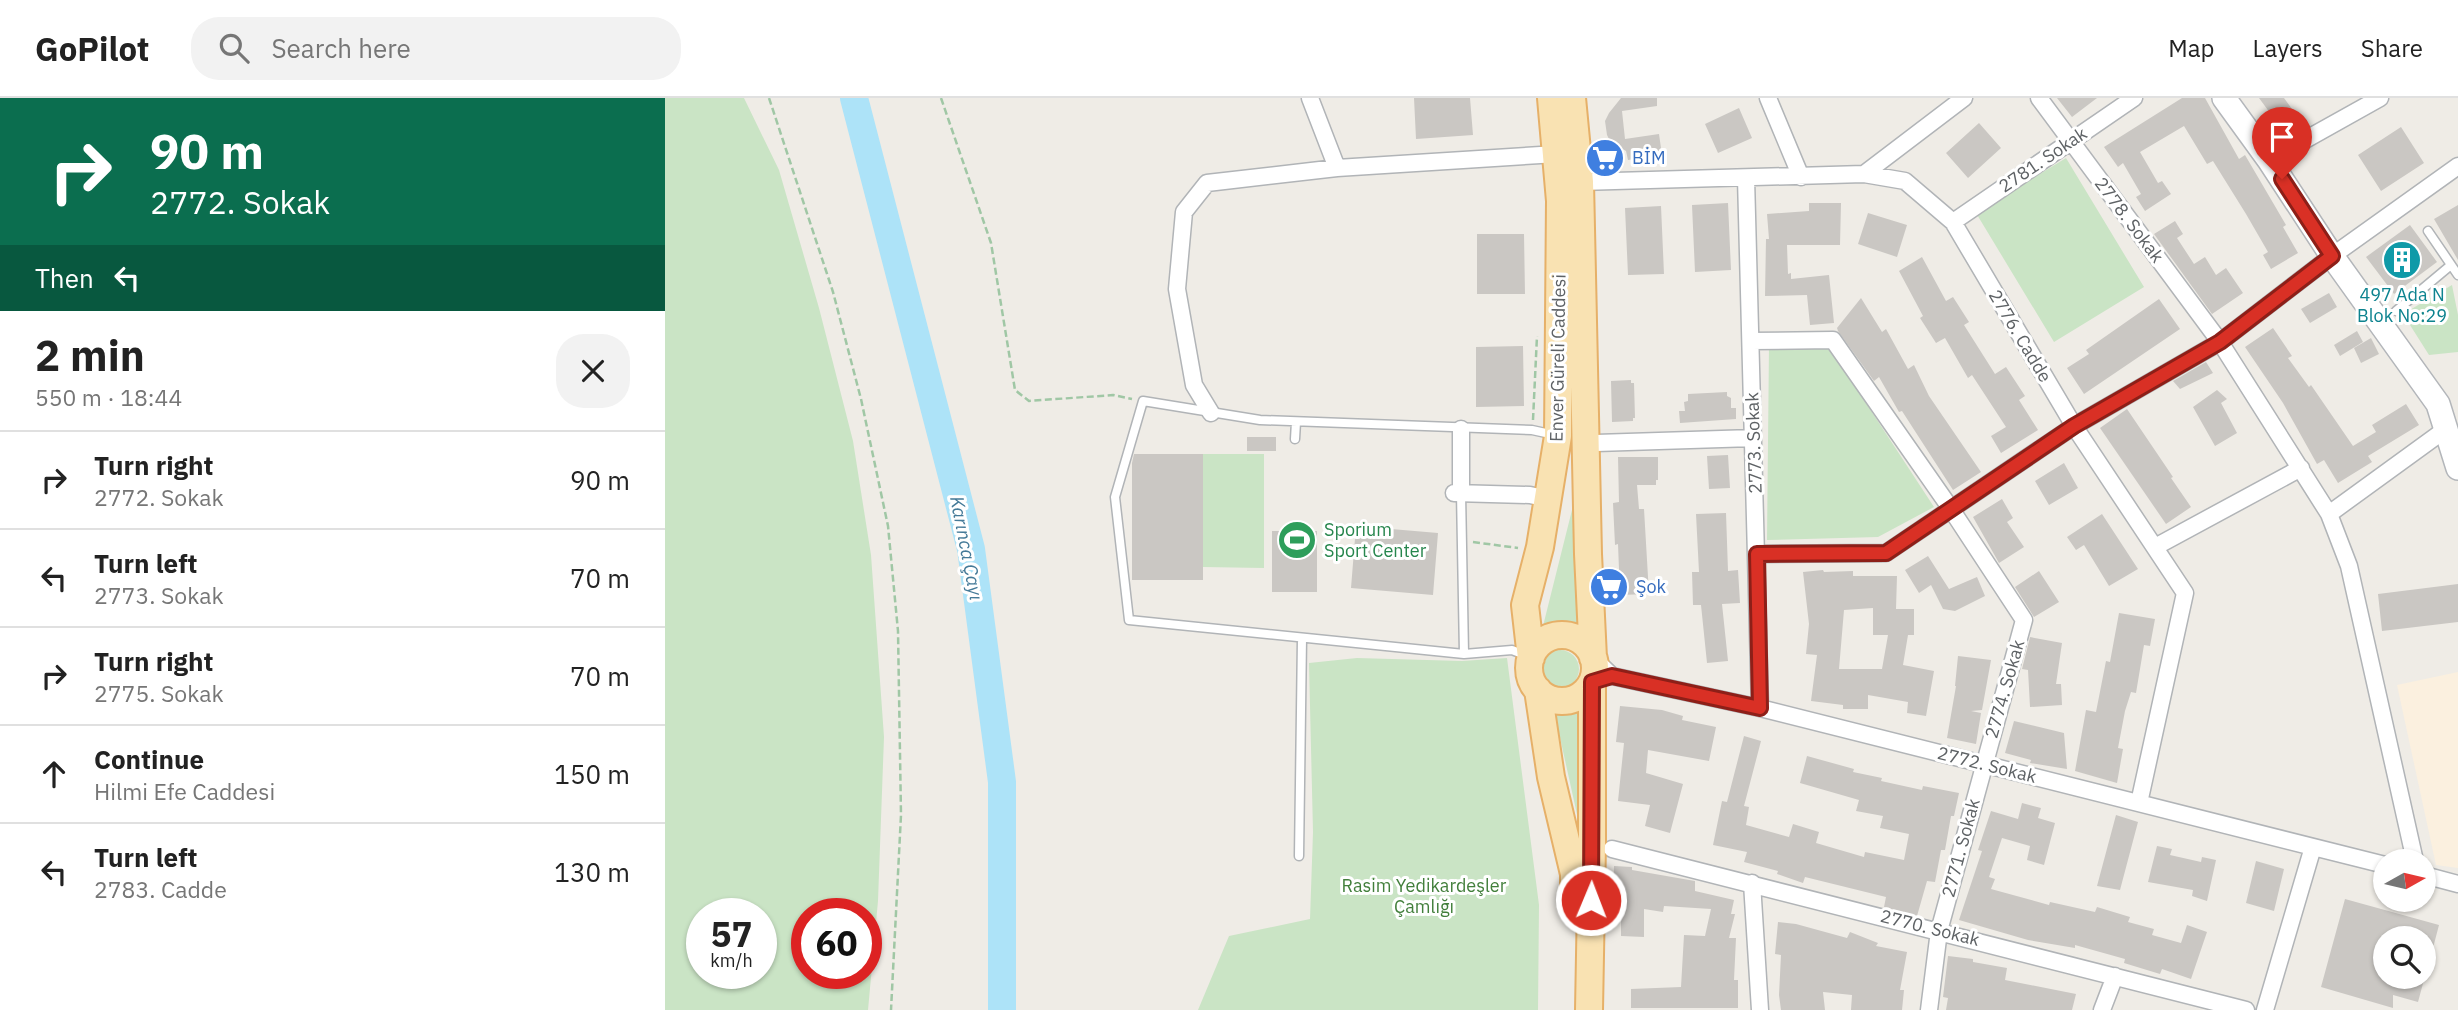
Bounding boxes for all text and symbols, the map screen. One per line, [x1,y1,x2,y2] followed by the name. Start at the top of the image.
[191,17,681,80] search box
[35,27,149,70] text: GoPilot
[215,29,253,67] icon: search
[271,31,411,65] text: Search here
[2168,32,2215,64] text: Map
[2253,32,2323,64] text: Layers
[2361,32,2423,64] text: Share
[2252,107,2312,179] pin
[2263,118,2301,156] icon: arrive
[150,119,264,182] text: 90 m
[1994,121,2092,197] street label: 2781. Sokak
[35,126,126,217] icon: right
[1584,137,1626,179] supermarket icon: BİM
[1632,146,1666,169] place label: BİM
[2090,172,2169,268] street label: 2778. Sokak
[150,181,330,223] text: 2772. Sokak
[2381,239,2423,281] building icon: 497 Ada N Blok No:29
[108,259,146,297] icon: left
[35,261,94,295] text: Then
[1545,274,1570,442] street label: Enver Güreli Caddesi
[2357,283,2447,327] place label: 497 Ada N Blok No:29
[1984,285,2057,386] street label: 2776. Cadde
[35,328,145,383] text: 2 min
[556,334,630,408] button: close
[35,382,182,412] text: 550 m · 18:44
[1740,391,1767,494] street label: 2773. Sokak
[94,448,213,482] text: Turn right
[35,461,73,499] icon: right
[570,463,630,497] text: 90 m
[94,482,224,512] text: 2772. Sokak
[945,494,989,602] water label: Karınca Çayı
[1324,518,1427,562] place label: Sporium Sport Center
[1276,519,1318,561] sports icon: Sporium Sport Center
[94,546,197,580] text: Turn left
[35,559,73,597] icon: left
[570,561,630,595] text: 70 m
[1588,566,1630,608] supermarket icon: Şok
[1636,575,1667,598] place label: Şok
[94,580,224,610] text: 2773. Sokak
[1979,636,2030,741] street label: 2774. Sokak
[94,644,213,678] text: Turn right
[35,657,73,695] icon: right
[570,659,630,693] text: 70 m
[94,678,224,708] text: 2775. Sokak
[1935,741,2040,788] street label: 2772. Sokak
[94,742,204,776] text: Continue
[35,755,73,793] icon: ahead
[554,757,630,791] text: 150 m
[94,776,275,806] text: Hilmi Efe Caddesi
[1936,795,1985,900] street label: 2771. Sokak
[94,840,197,874] text: Turn left
[2373,849,2436,912] north arrow
[2373,849,2436,989] map controls
[35,853,73,891] icon: left
[554,855,630,889] text: 130 m
[1554,863,1628,937] position arrow
[94,874,227,904] text: 2783. Cadde
[1342,874,1507,918] park label: Rasim Yedikardeşler Çamlığı
[791,898,882,989] speed limit sign: 60
[1878,904,1983,951] street label: 2770. Sokak
[710,911,753,957] text: 57
[2373,926,2436,989] button: search
[710,949,753,972] text: km/h

